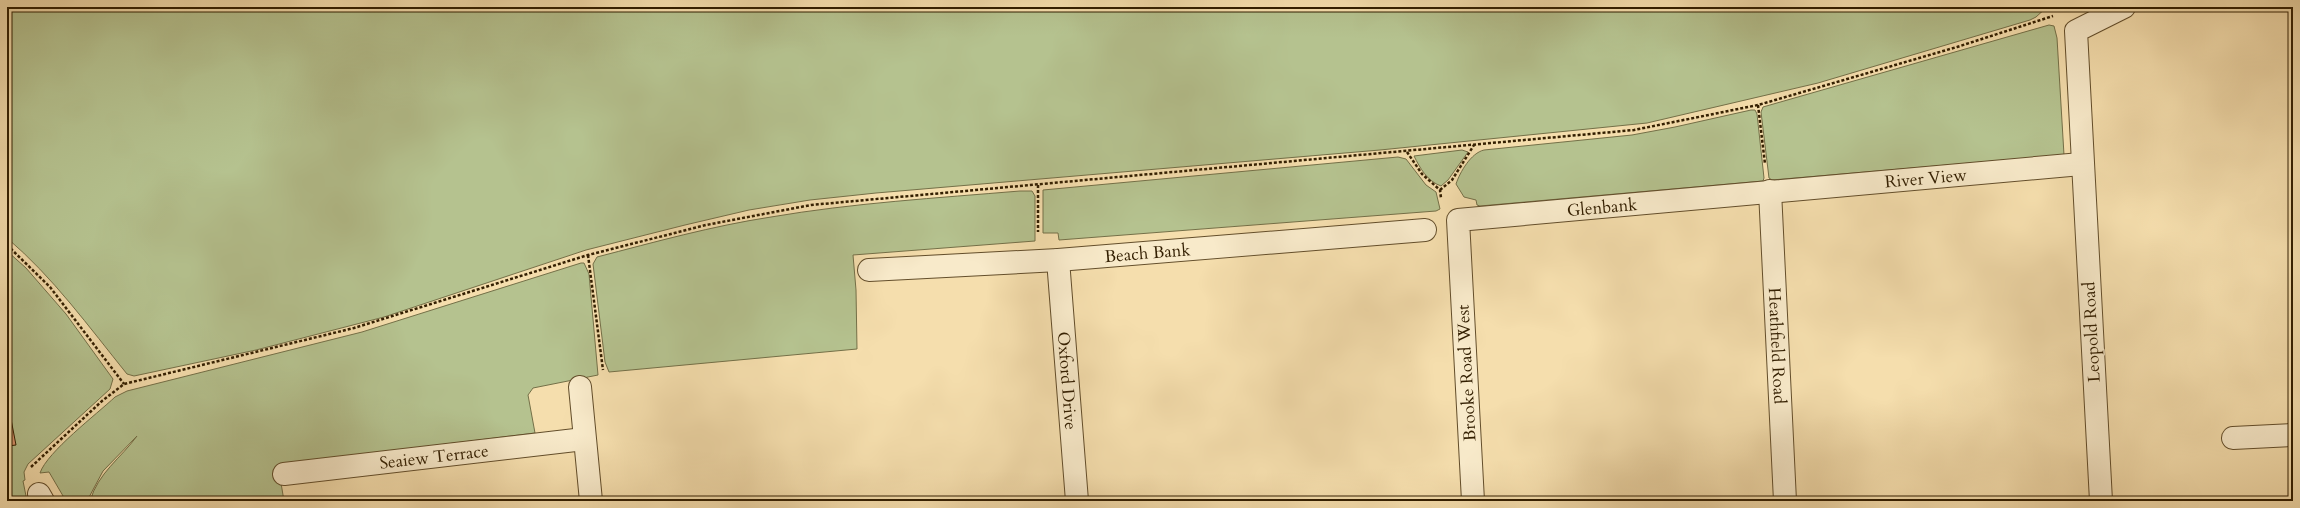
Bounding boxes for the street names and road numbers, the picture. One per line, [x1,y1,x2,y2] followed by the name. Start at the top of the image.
[1884,163,1968,194] street label: River View
[1566,193,1639,222] street label: Glenbank
[1104,238,1192,268] street label: Beach Bank
[2077,281,2106,383] street label: Leopold Road
[1763,287,1791,405] street label: Heathfield Road
[1451,303,1482,442] street label: Brooke Road West
[1052,331,1082,431] street label: Oxford Drive
[378,439,490,475] street label: Seaiew Terrace

